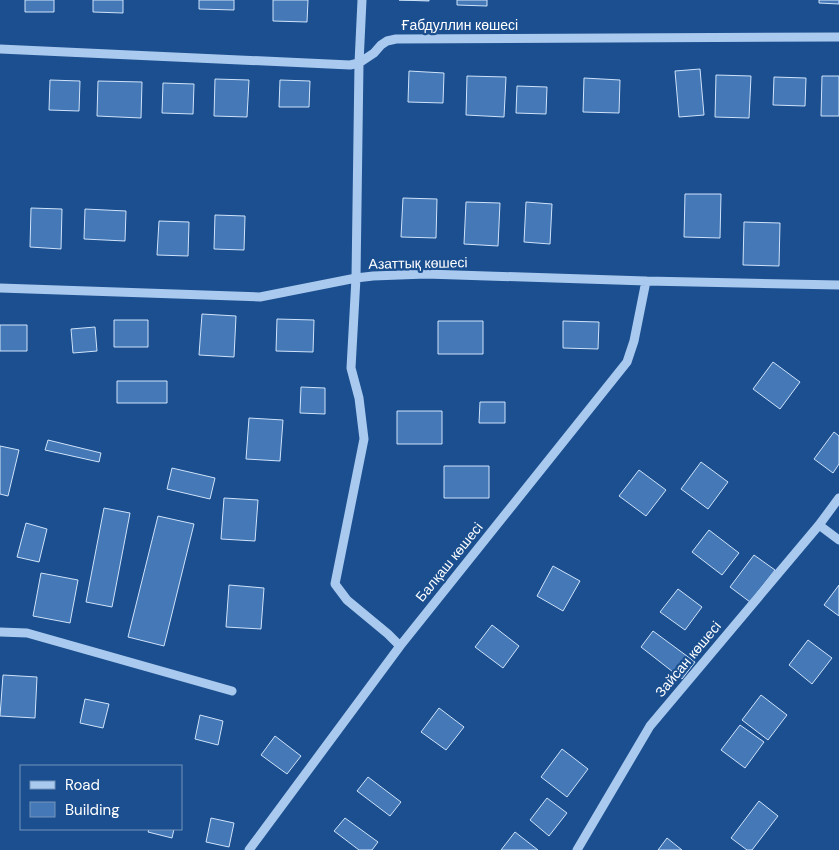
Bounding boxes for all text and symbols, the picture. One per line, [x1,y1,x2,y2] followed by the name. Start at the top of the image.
[402,16,518,34] street label: Ғабдуллин көшесі
[368,253,468,273] street label: Азаттық көшесі
[411,519,487,605] street label: Балқаш көшесі
[651,617,725,701] street label: Зайсан көшесі
[20,765,182,830] legend
[65,775,100,795] text: Road
[65,800,120,820] text: Building

